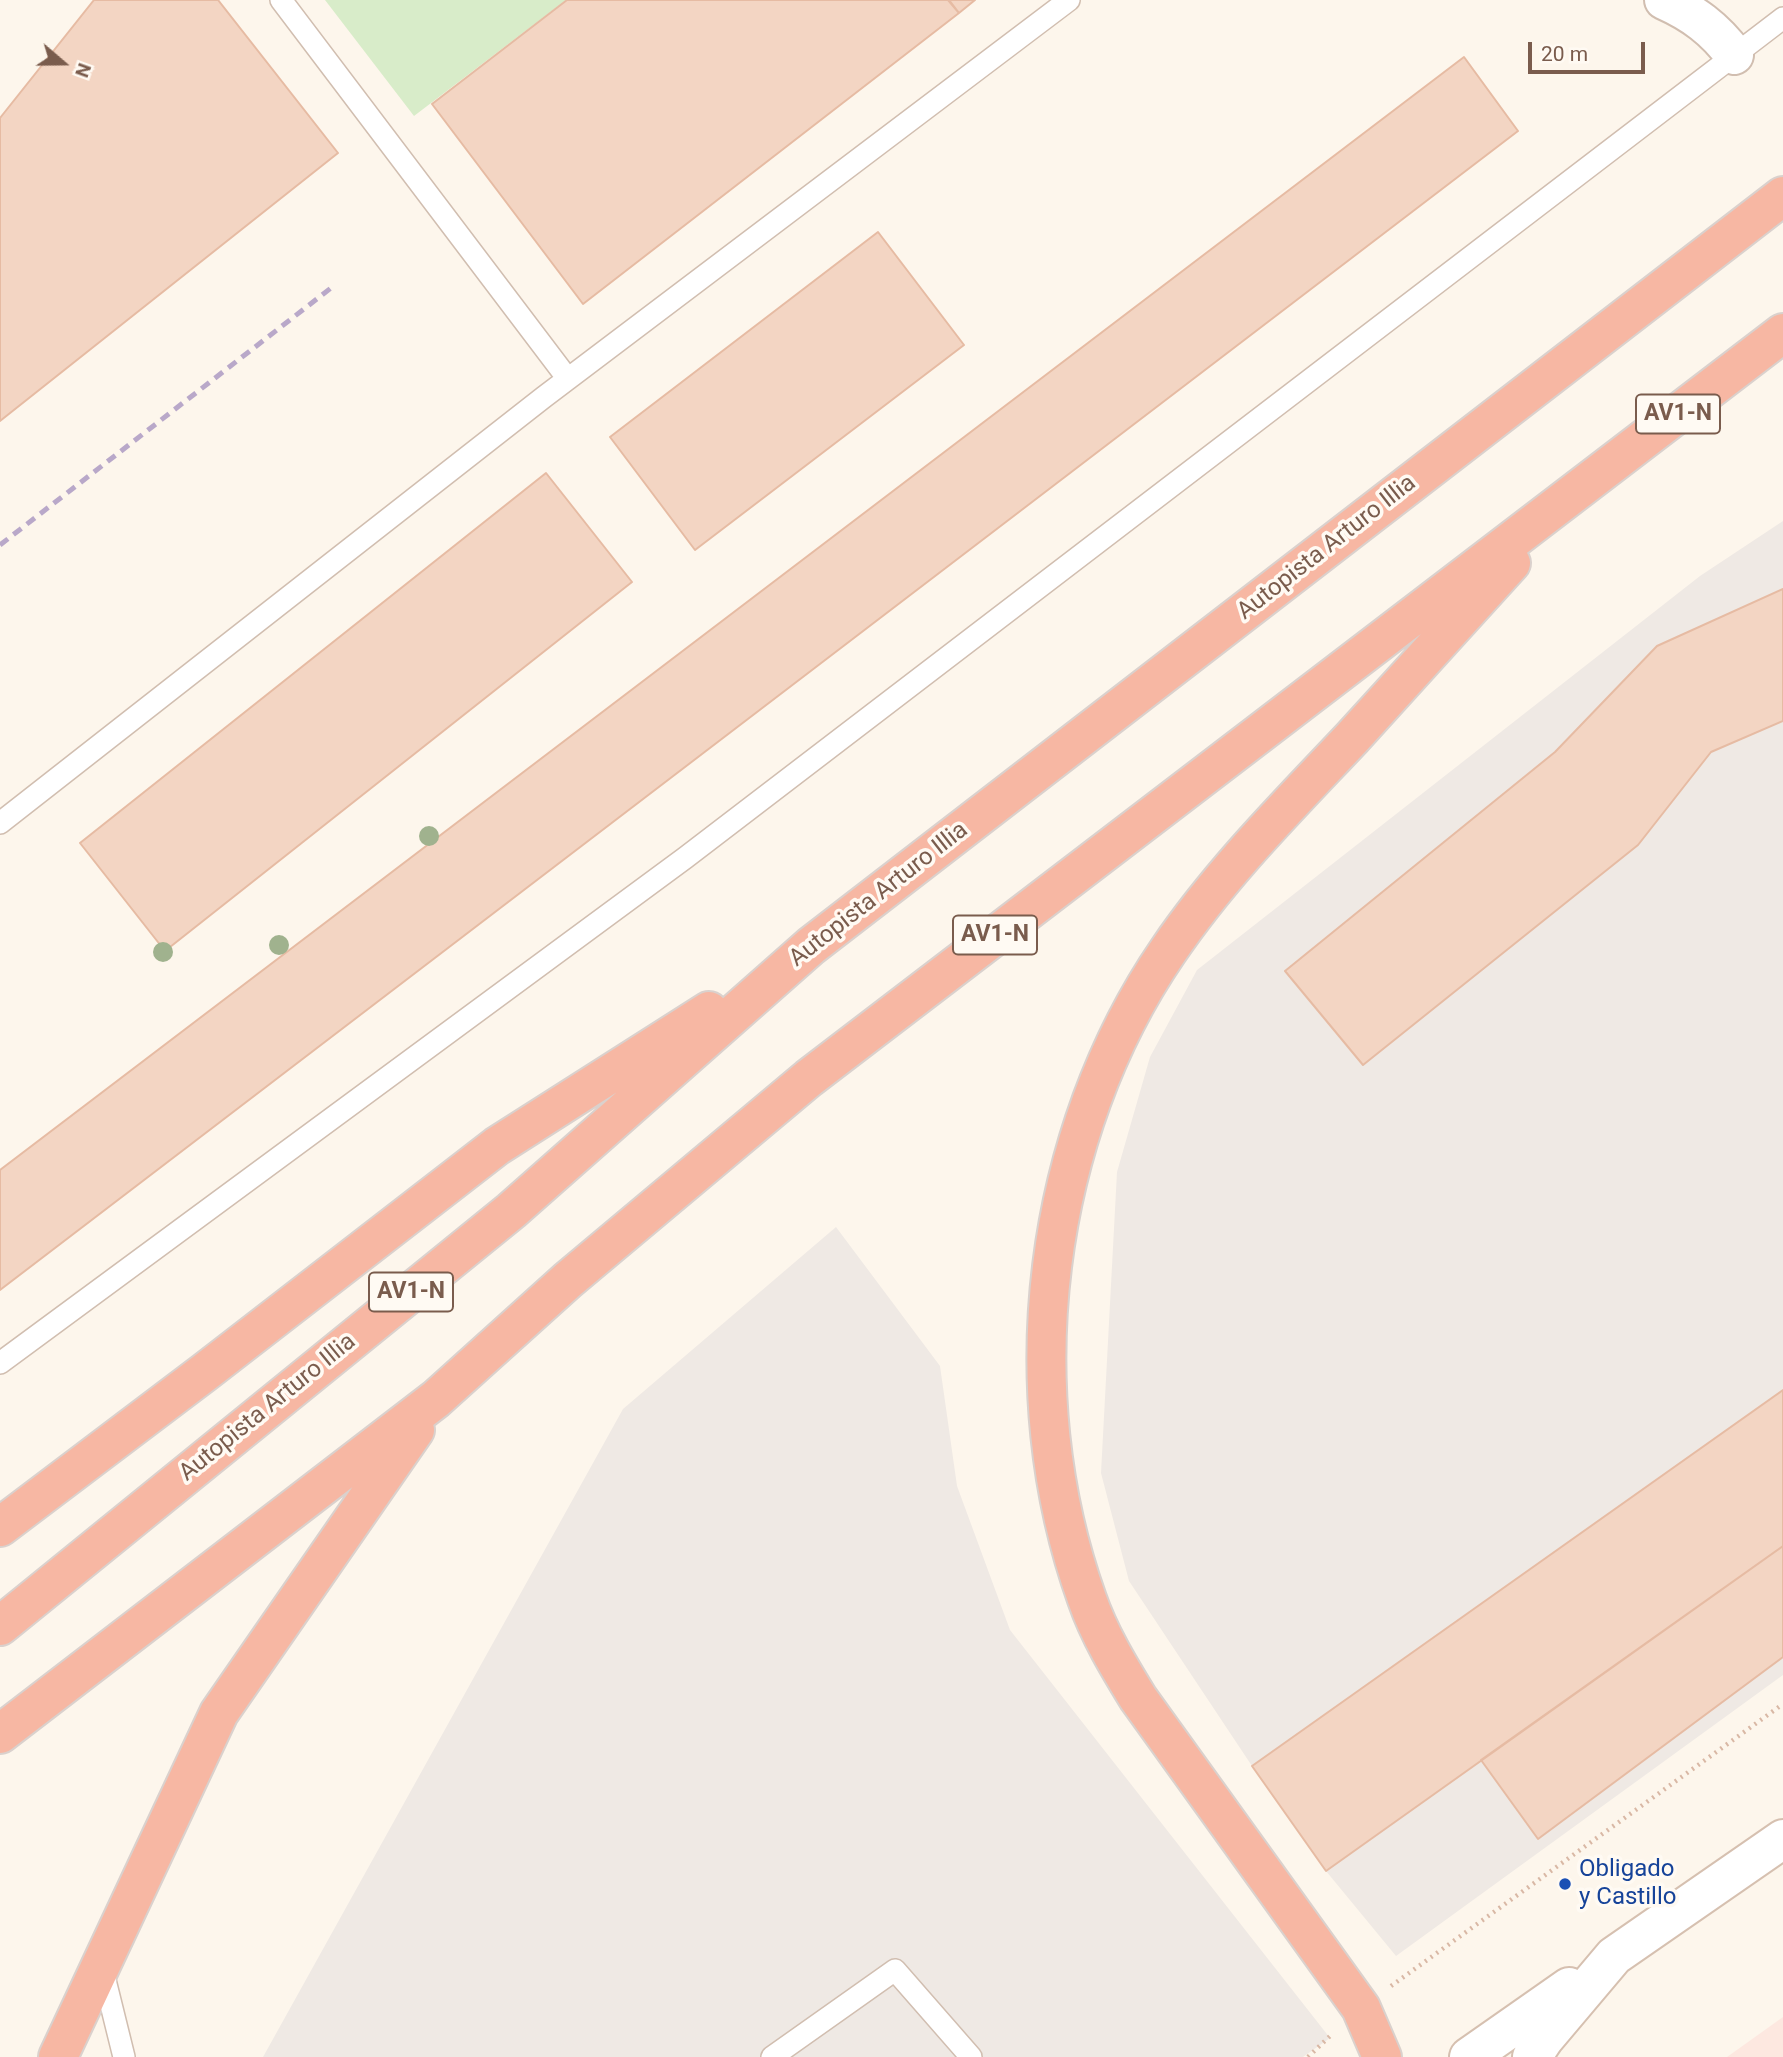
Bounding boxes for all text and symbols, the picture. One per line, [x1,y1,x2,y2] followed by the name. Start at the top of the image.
[28,28,98,98] north arrow
[1531,28,1648,72] scale bar
[1541,42,1588,66] text: 20 m
[70,60,96,81] text: N
[1636,394,1720,434] road number: AV1-N
[1232,469,1422,627] street label: Autopista Arturo Illia
[784,816,974,974] street label: Autopista Arturo Illia
[953,916,1037,954] road number: AV1-N
[369,1273,453,1312] road number: AV1-N
[174,1328,362,1488] street label: Autopista Arturo Illia
[1579,1856,1676,1912] place label: Obligado y Castillo
[1557,1876,1573,1892] marker: Obligado y Castillo

